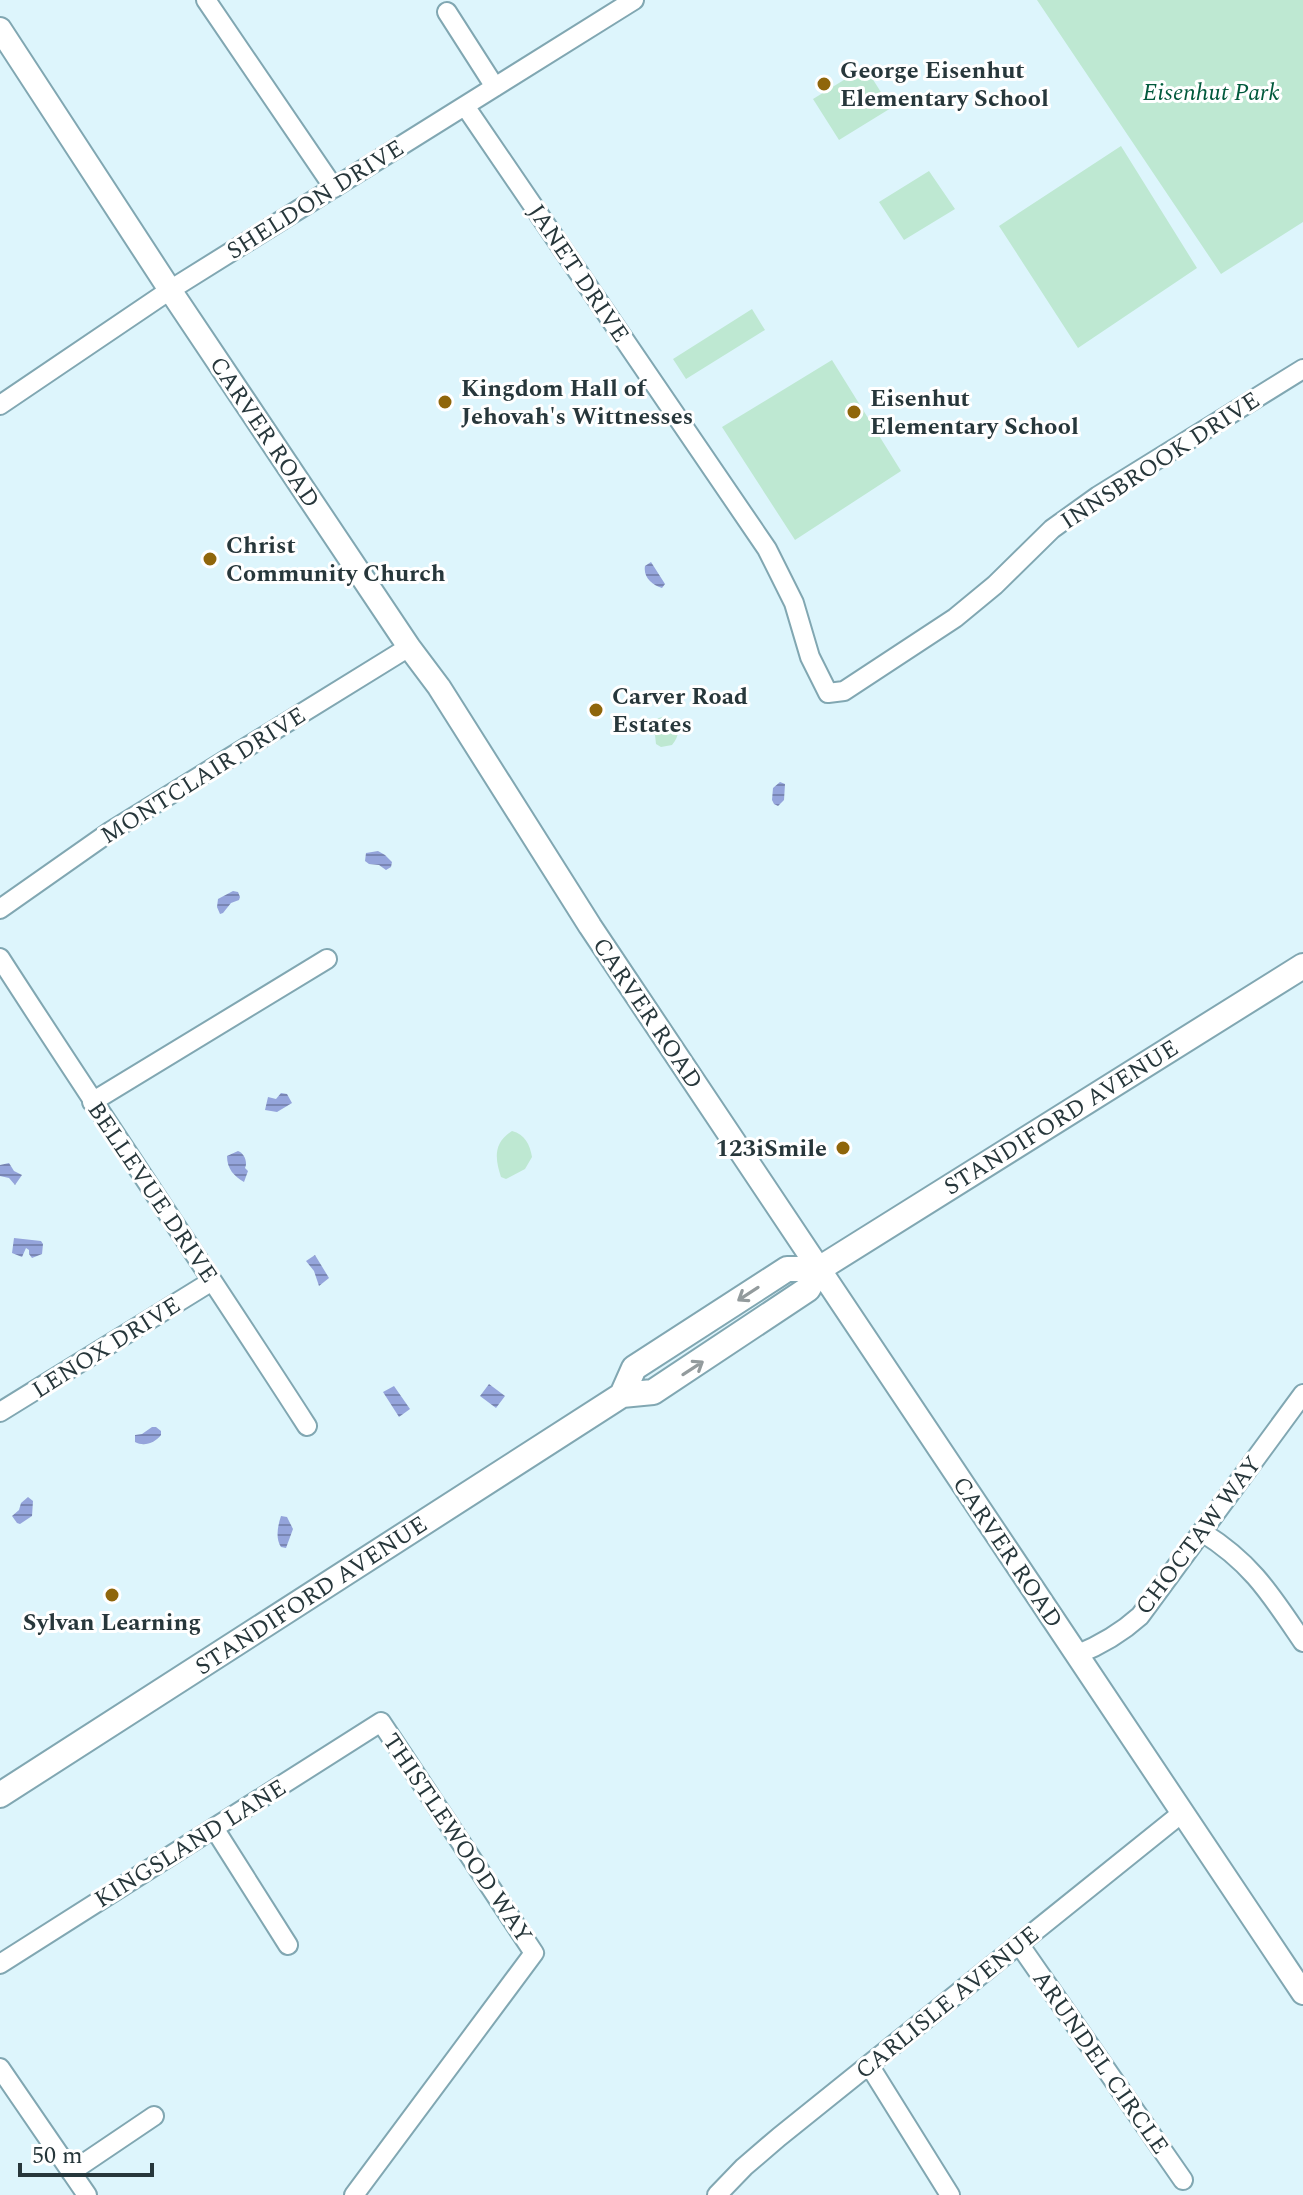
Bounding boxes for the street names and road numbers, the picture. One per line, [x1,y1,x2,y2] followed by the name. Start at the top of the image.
[220,131,411,269] street label: SHELDON DRIVE
[518,197,638,350] street label: JANET DRIVE
[200,349,328,516] street label: CARVER ROAD
[1054,383,1267,539] street label: INNSBROOK DRIVE
[94,698,313,854] street label: MONTCLAIR DRIVE
[583,930,711,1097] street label: CARVER ROAD
[937,1031,1186,1205] street label: STANDIFORD AVENUE
[78,1094,227,1291] street label: BELLEVUE DRIVE
[25,1288,188,1408] street label: LENOX DRIVE
[1127,1448,1271,1623] street label: CHOCTAW WAY
[943,1469,1071,1636] street label: CARVER ROAD
[188,1507,435,1685] street label: STANDIFORD AVENUE
[373,1726,541,1951] street label: THISTLEWOOD WAY
[88,1770,294,1918] street label: KINGSLAND LANE
[848,1917,1047,2088] street label: CARLISLE AVENUE
[1023,1963,1177,2162] street label: ARUNDEL CIRCLE

